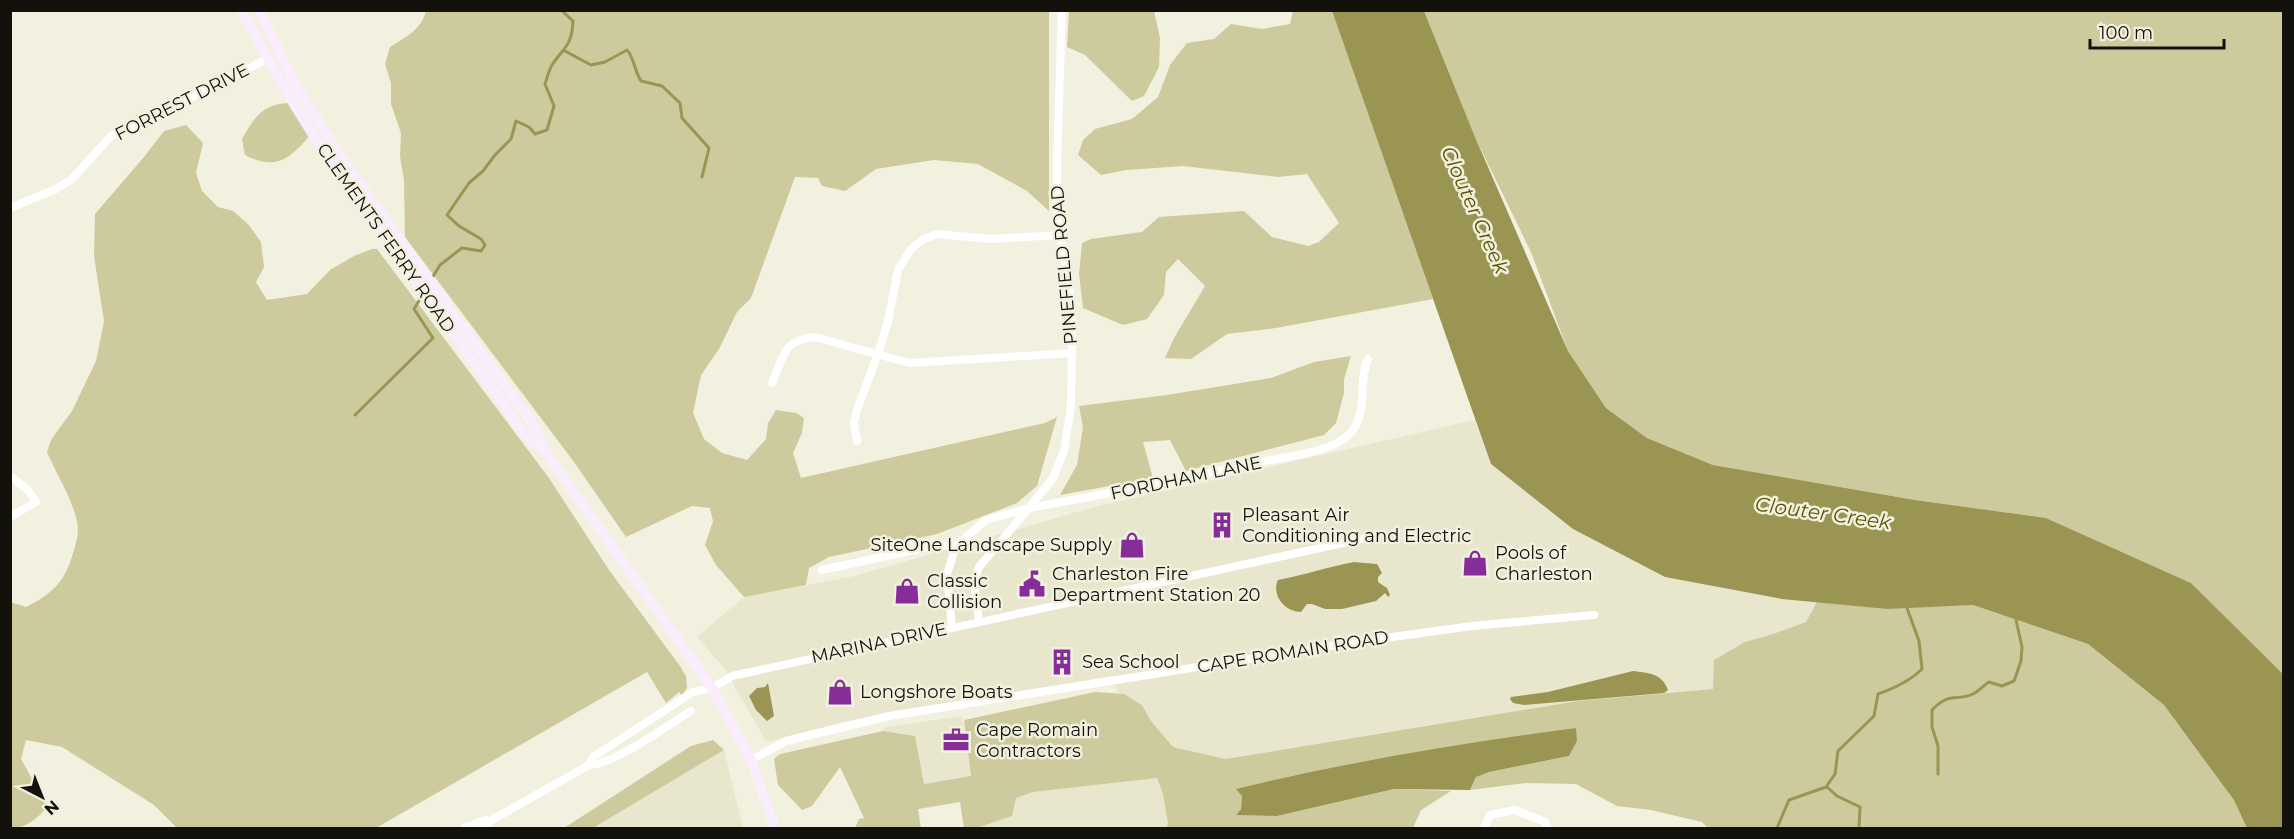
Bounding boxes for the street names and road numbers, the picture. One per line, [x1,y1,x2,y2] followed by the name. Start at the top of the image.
[111,59,253,145] street label: FORREST DRIVE
[312,139,460,337] street label: CLEMENTS FERRY ROAD
[1046,185,1082,345] street label: PINEFIELD ROAD
[1108,451,1264,505] street label: FORDHAM LANE
[809,618,949,668] street label: MARINA DRIVE
[1196,626,1390,678] street label: CAPE ROMAIN ROAD

